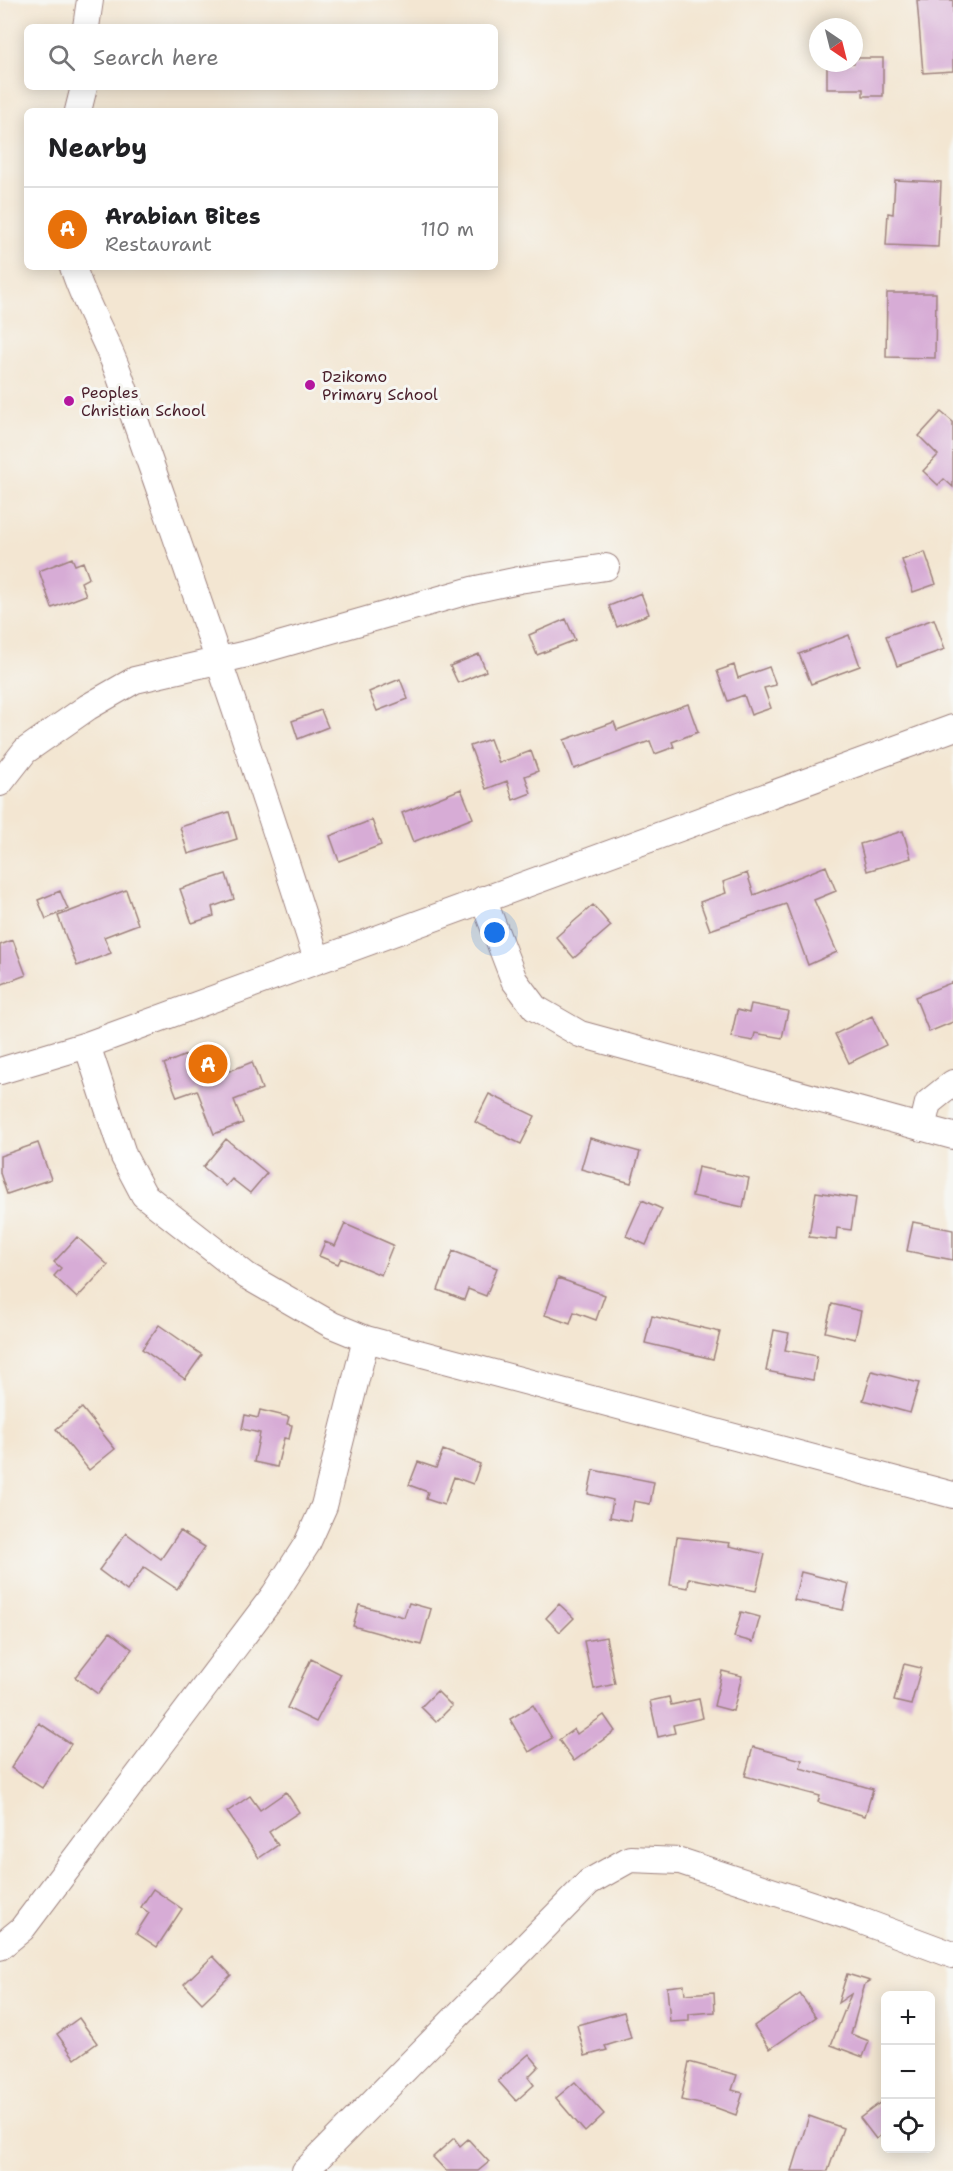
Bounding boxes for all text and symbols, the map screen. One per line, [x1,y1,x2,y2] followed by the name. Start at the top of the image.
[809,18,863,72] north arrow
[24,24,498,90] search box
[45,41,78,74] icon: search
[93,43,219,72] text: Search here
[48,130,147,165] text: Nearby
[105,202,261,231] text: Arabian Bites
[60,216,75,242] text: A
[420,216,474,242] text: 110 m
[105,231,212,257] text: Restaurant
[322,366,438,405] place label: Dzikomo Primary School
[303,378,317,392] marker: Dzikomo Primary School
[81,382,206,421] place label: Peoples Christian School
[62,394,76,408] marker: Peoples Christian School
[480,918,509,947] your location
[188,1042,228,1086] pin: A
[881,1991,935,2153] map controls
[881,1991,935,2045] button: +
[881,2045,935,2099] button: −
[881,2099,935,2153] button: locate

